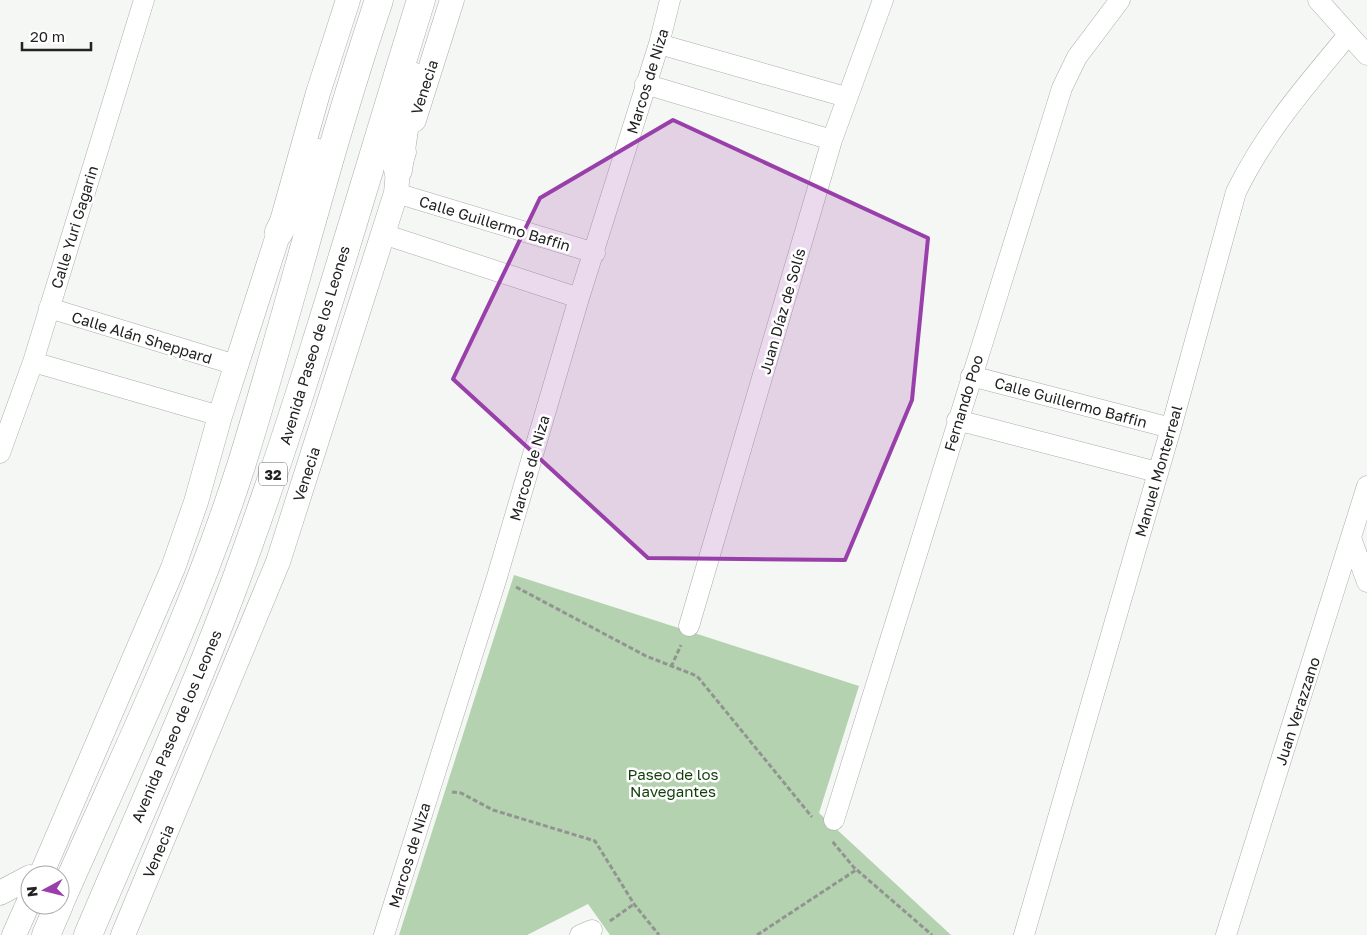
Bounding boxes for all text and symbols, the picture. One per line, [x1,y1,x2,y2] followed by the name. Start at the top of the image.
[22,20,91,52] scale bar
[622,26,672,136] street label: Marcos de Niza
[30,27,65,45] text: 20 m
[407,57,441,117] street label: Venecia
[47,163,101,291] street label: Calle Yuri Gagarin
[417,191,573,255] street label: Calle Guillermo Baffin
[275,243,353,447] street label: Avenida Paseo de los Leones
[755,246,809,376] street label: Juan Díaz de Solís
[70,307,214,367] street label: Calle Alán Sheppard
[940,353,986,453] street label: Fernando Poo
[993,373,1149,431] street label: Calle Guillermo Baffin
[1131,403,1185,539] street label: Manuel Monterreal
[505,413,553,523] street label: Marcos de Niza
[289,444,323,504] street label: Venecia
[259,462,287,486] road number: 32
[127,627,225,825] street label: Avenida Paseo de los Leones
[1271,654,1323,768] street label: Juan Verazzano
[628,765,718,800] park label: Paseo de los Navegantes
[384,800,434,910] street label: Marcos de Niza
[139,822,177,880] street label: Venecia
[20,865,70,915] north arrow
[23,885,41,898] text: N

